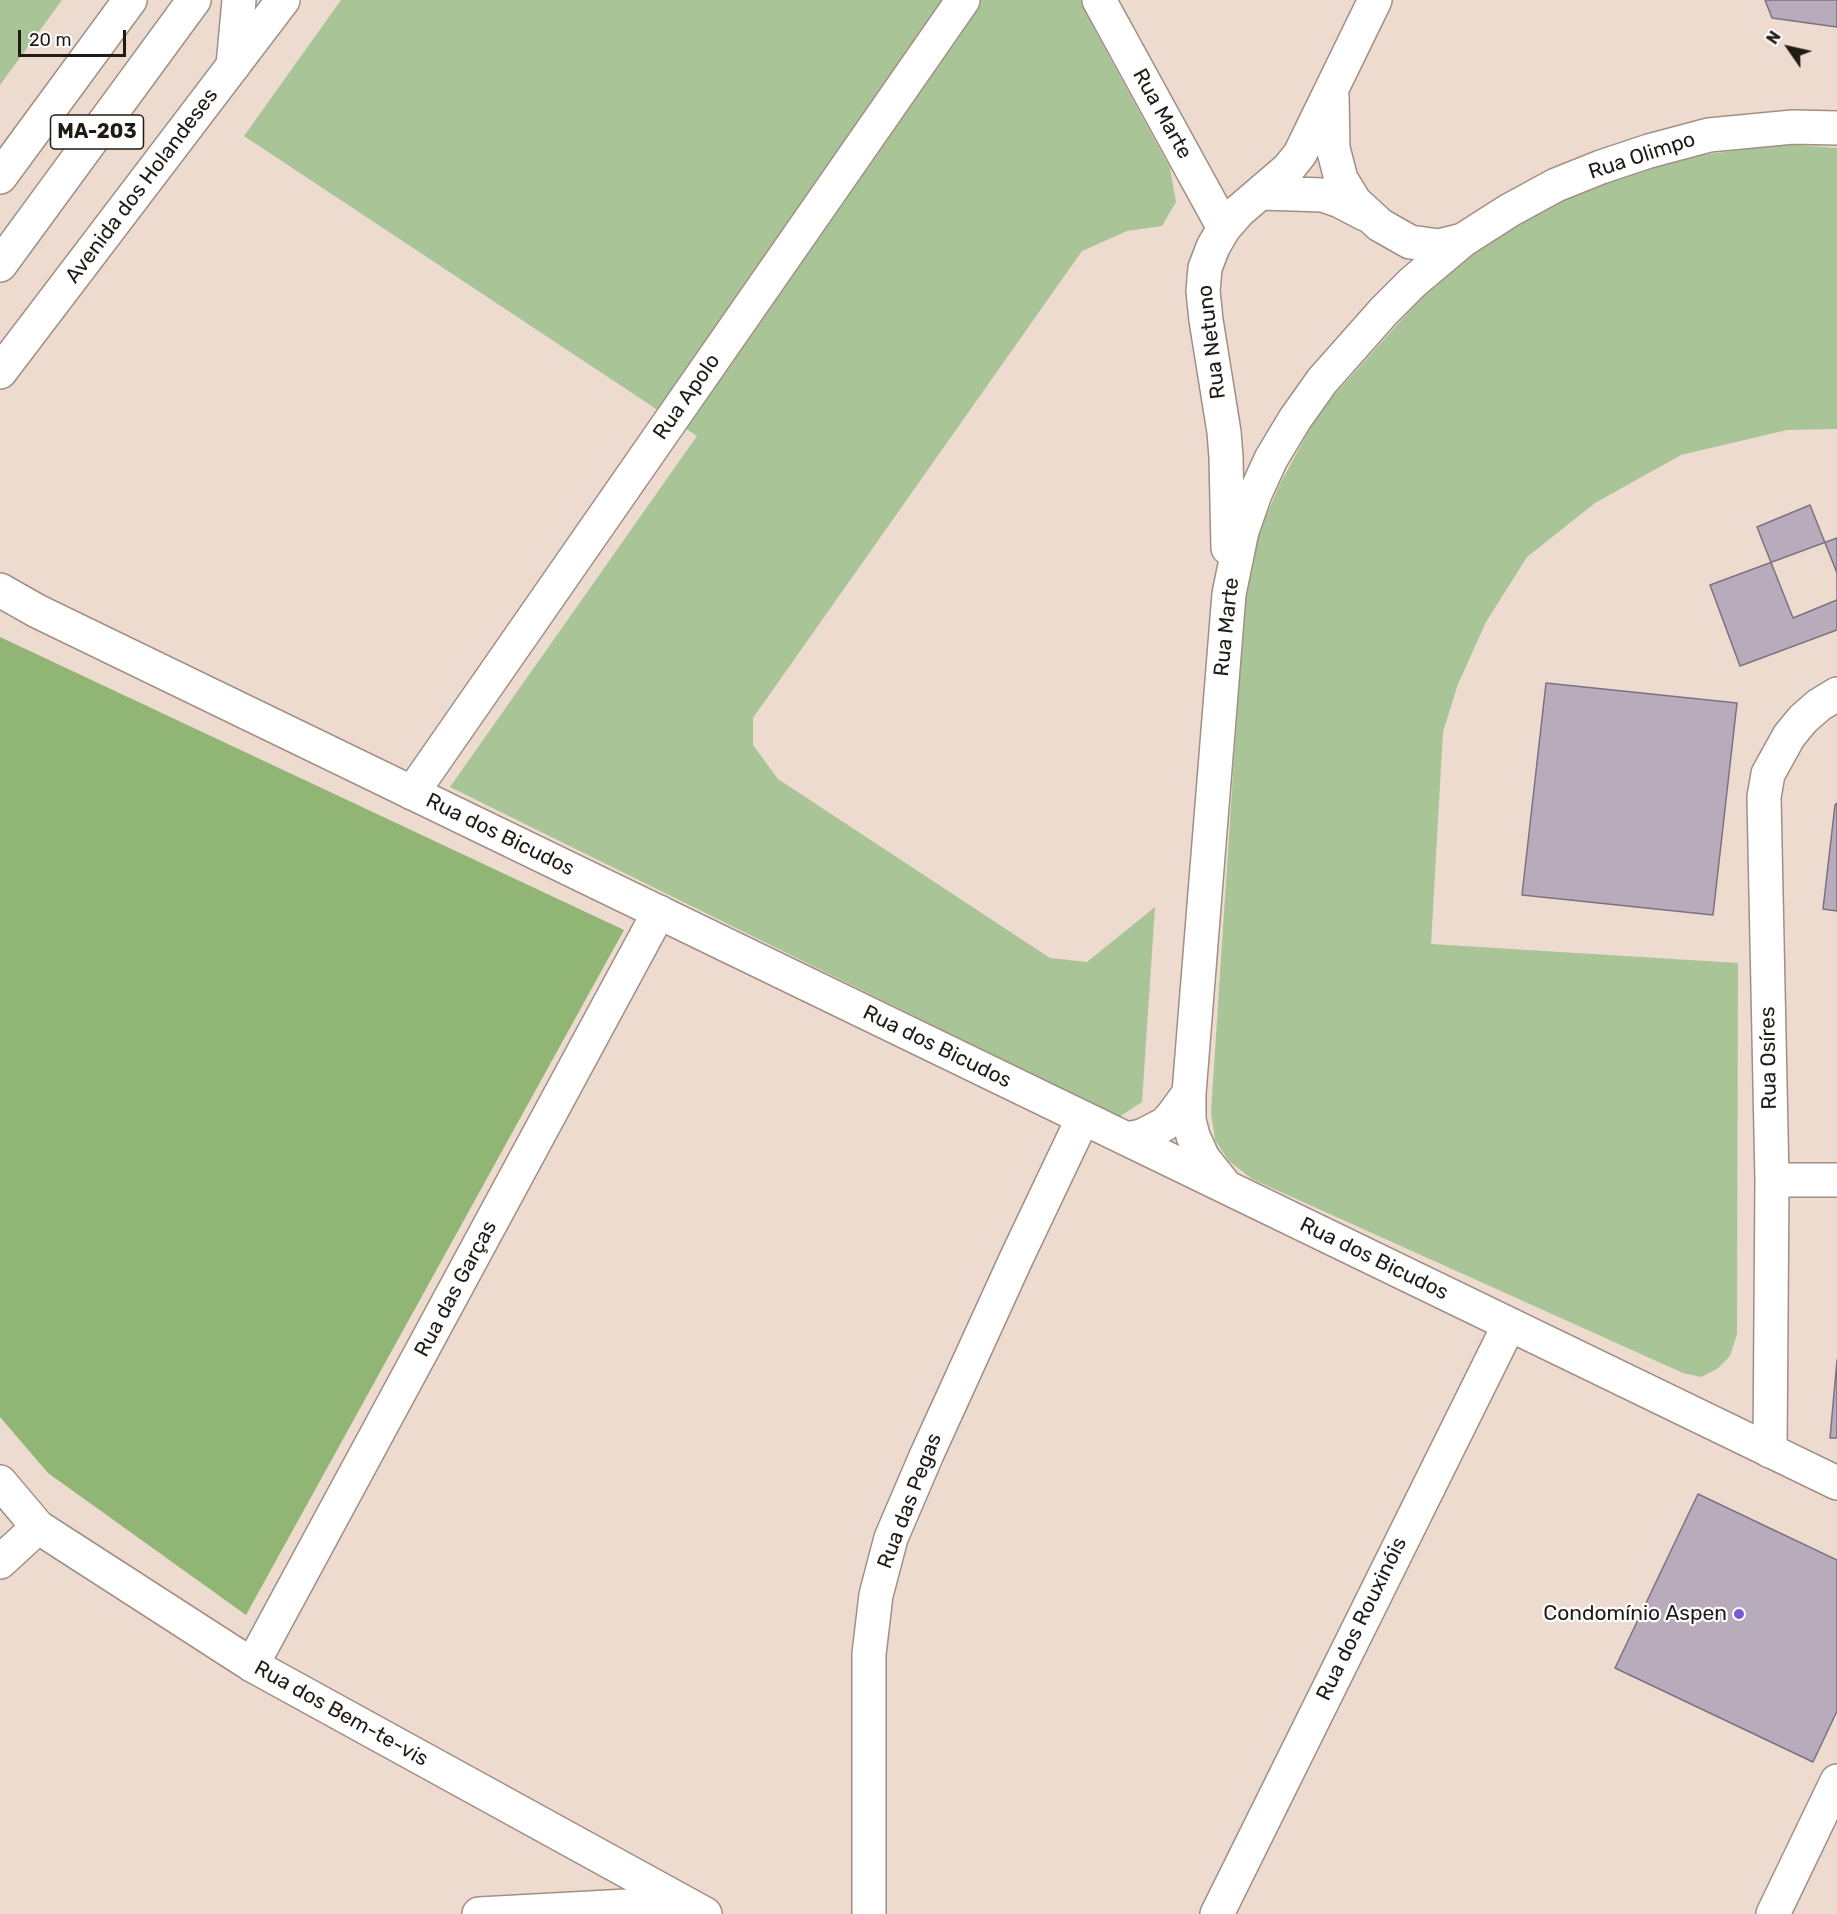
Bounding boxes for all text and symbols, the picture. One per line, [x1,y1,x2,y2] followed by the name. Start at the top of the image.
[21,18,129,56] scale bar
[1759,18,1819,78] north arrow
[1763,28,1785,48] text: N
[29,29,71,51] text: 20 m
[1127,64,1197,164] street label: Rua Marte
[60,83,224,289] street label: Avenida dos Holandeses
[51,115,144,149] road number: MA-203
[1585,127,1699,185] street label: Rua Olimpo
[1192,283,1232,401] street label: Rua Netuno
[648,349,726,445] street label: Rua Apolo
[1209,576,1245,678] street label: Rua Marte
[422,788,578,882] street label: Rua dos Bicudos
[859,1000,1015,1094] street label: Rua dos Bicudos
[1755,1006,1783,1110] street label: Rua Osíres
[1296,1212,1452,1306] street label: Rua dos Bicudos
[410,1217,502,1361] street label: Rua das Garças
[873,1430,947,1572] street label: Rua das Pegas
[1311,1533,1413,1705] street label: Rua dos Rouxinóis
[1543,1601,1727,1627] place label: Condomínio Aspen
[1732,1607,1746,1621] marker: Condomínio Aspen
[250,1656,432,1772] street label: Rua dos Bem-te-vis

